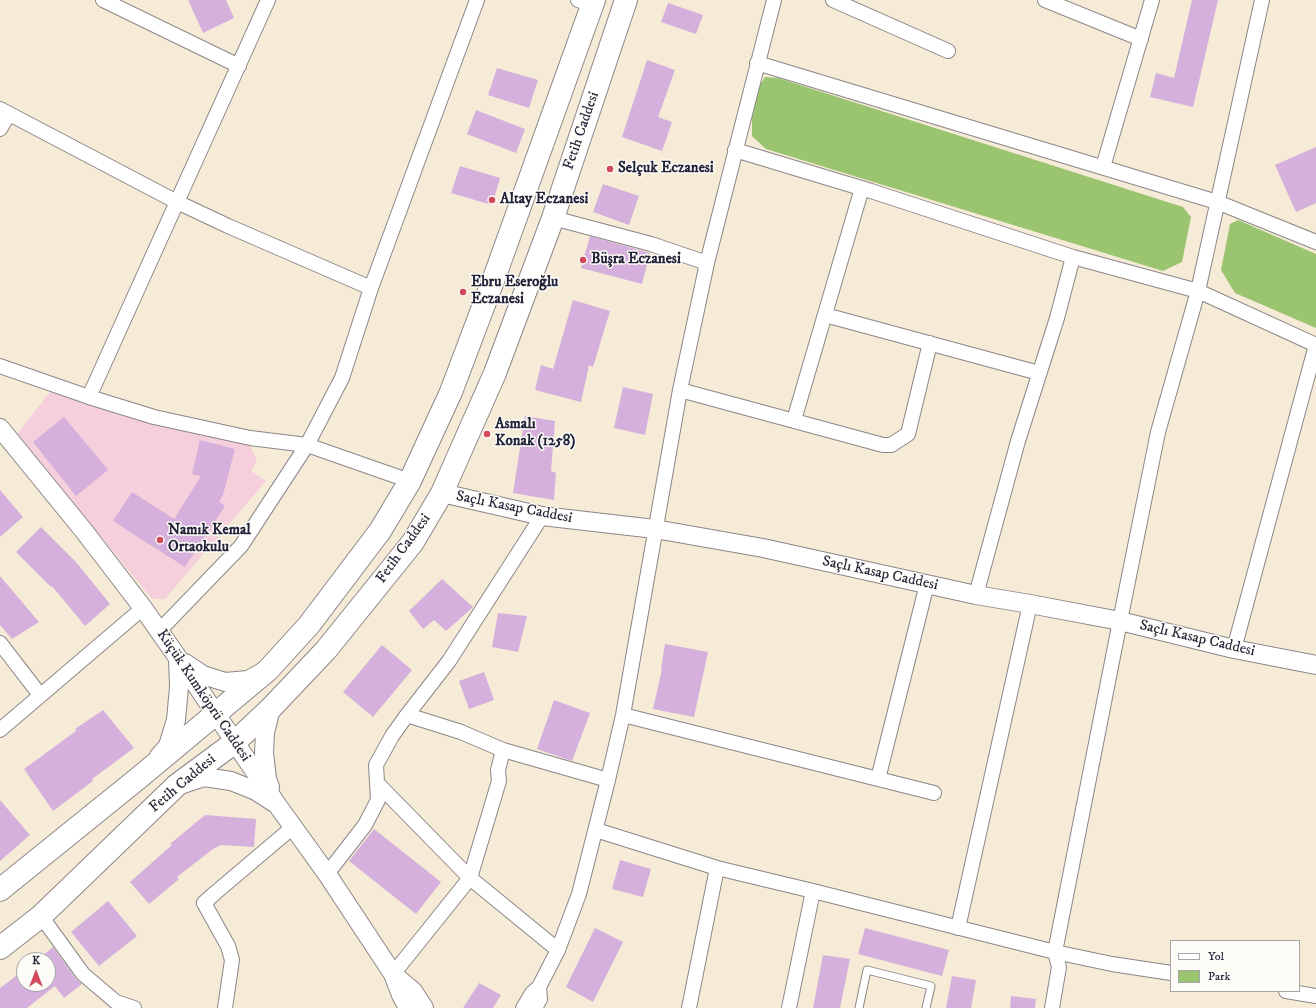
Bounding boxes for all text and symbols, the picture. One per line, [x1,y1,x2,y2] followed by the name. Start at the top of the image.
[560,90,604,172] street label: Fetih Caddesi
[618,160,714,178] place label: Selçuk Eczanesi
[605,164,615,174] marker: Selçuk Eczanesi
[500,191,588,209] place label: Altay Eczanesi
[487,195,497,205] marker: Altay Eczanesi
[591,251,681,269] place label: Büşra Eczanesi
[578,255,588,265] marker: Büşra Eczanesi
[471,274,558,309] place label: Ebru Eseroğlu Eczanesi
[458,287,468,297] marker: Ebru Eseroğlu Eczanesi
[495,416,575,451] place label: Asmalı Konak (1258)
[482,429,492,439] marker: Asmalı Konak (1258)
[454,488,574,528] street label: Saçlı Kasap Caddesi
[373,511,435,587] street label: Fetih Caddesi
[168,522,251,557] place label: Namık Kemal Ortaokulu
[155,535,165,545] marker: Namık Kemal Ortaokulu
[821,553,939,595] street label: Saçlı Kasap Caddesi
[1138,617,1256,661] street label: Saçlı Kasap Caddesi
[152,627,254,765] street label: Küçük Kumköprü Caddesi
[146,751,220,817] street label: Fetih Caddesi
[1170,940,1300,992] legend
[1208,949,1224,964] text: Yol
[16,952,56,992] north arrow
[32,954,40,968] text: K
[1208,969,1230,984] text: Park

